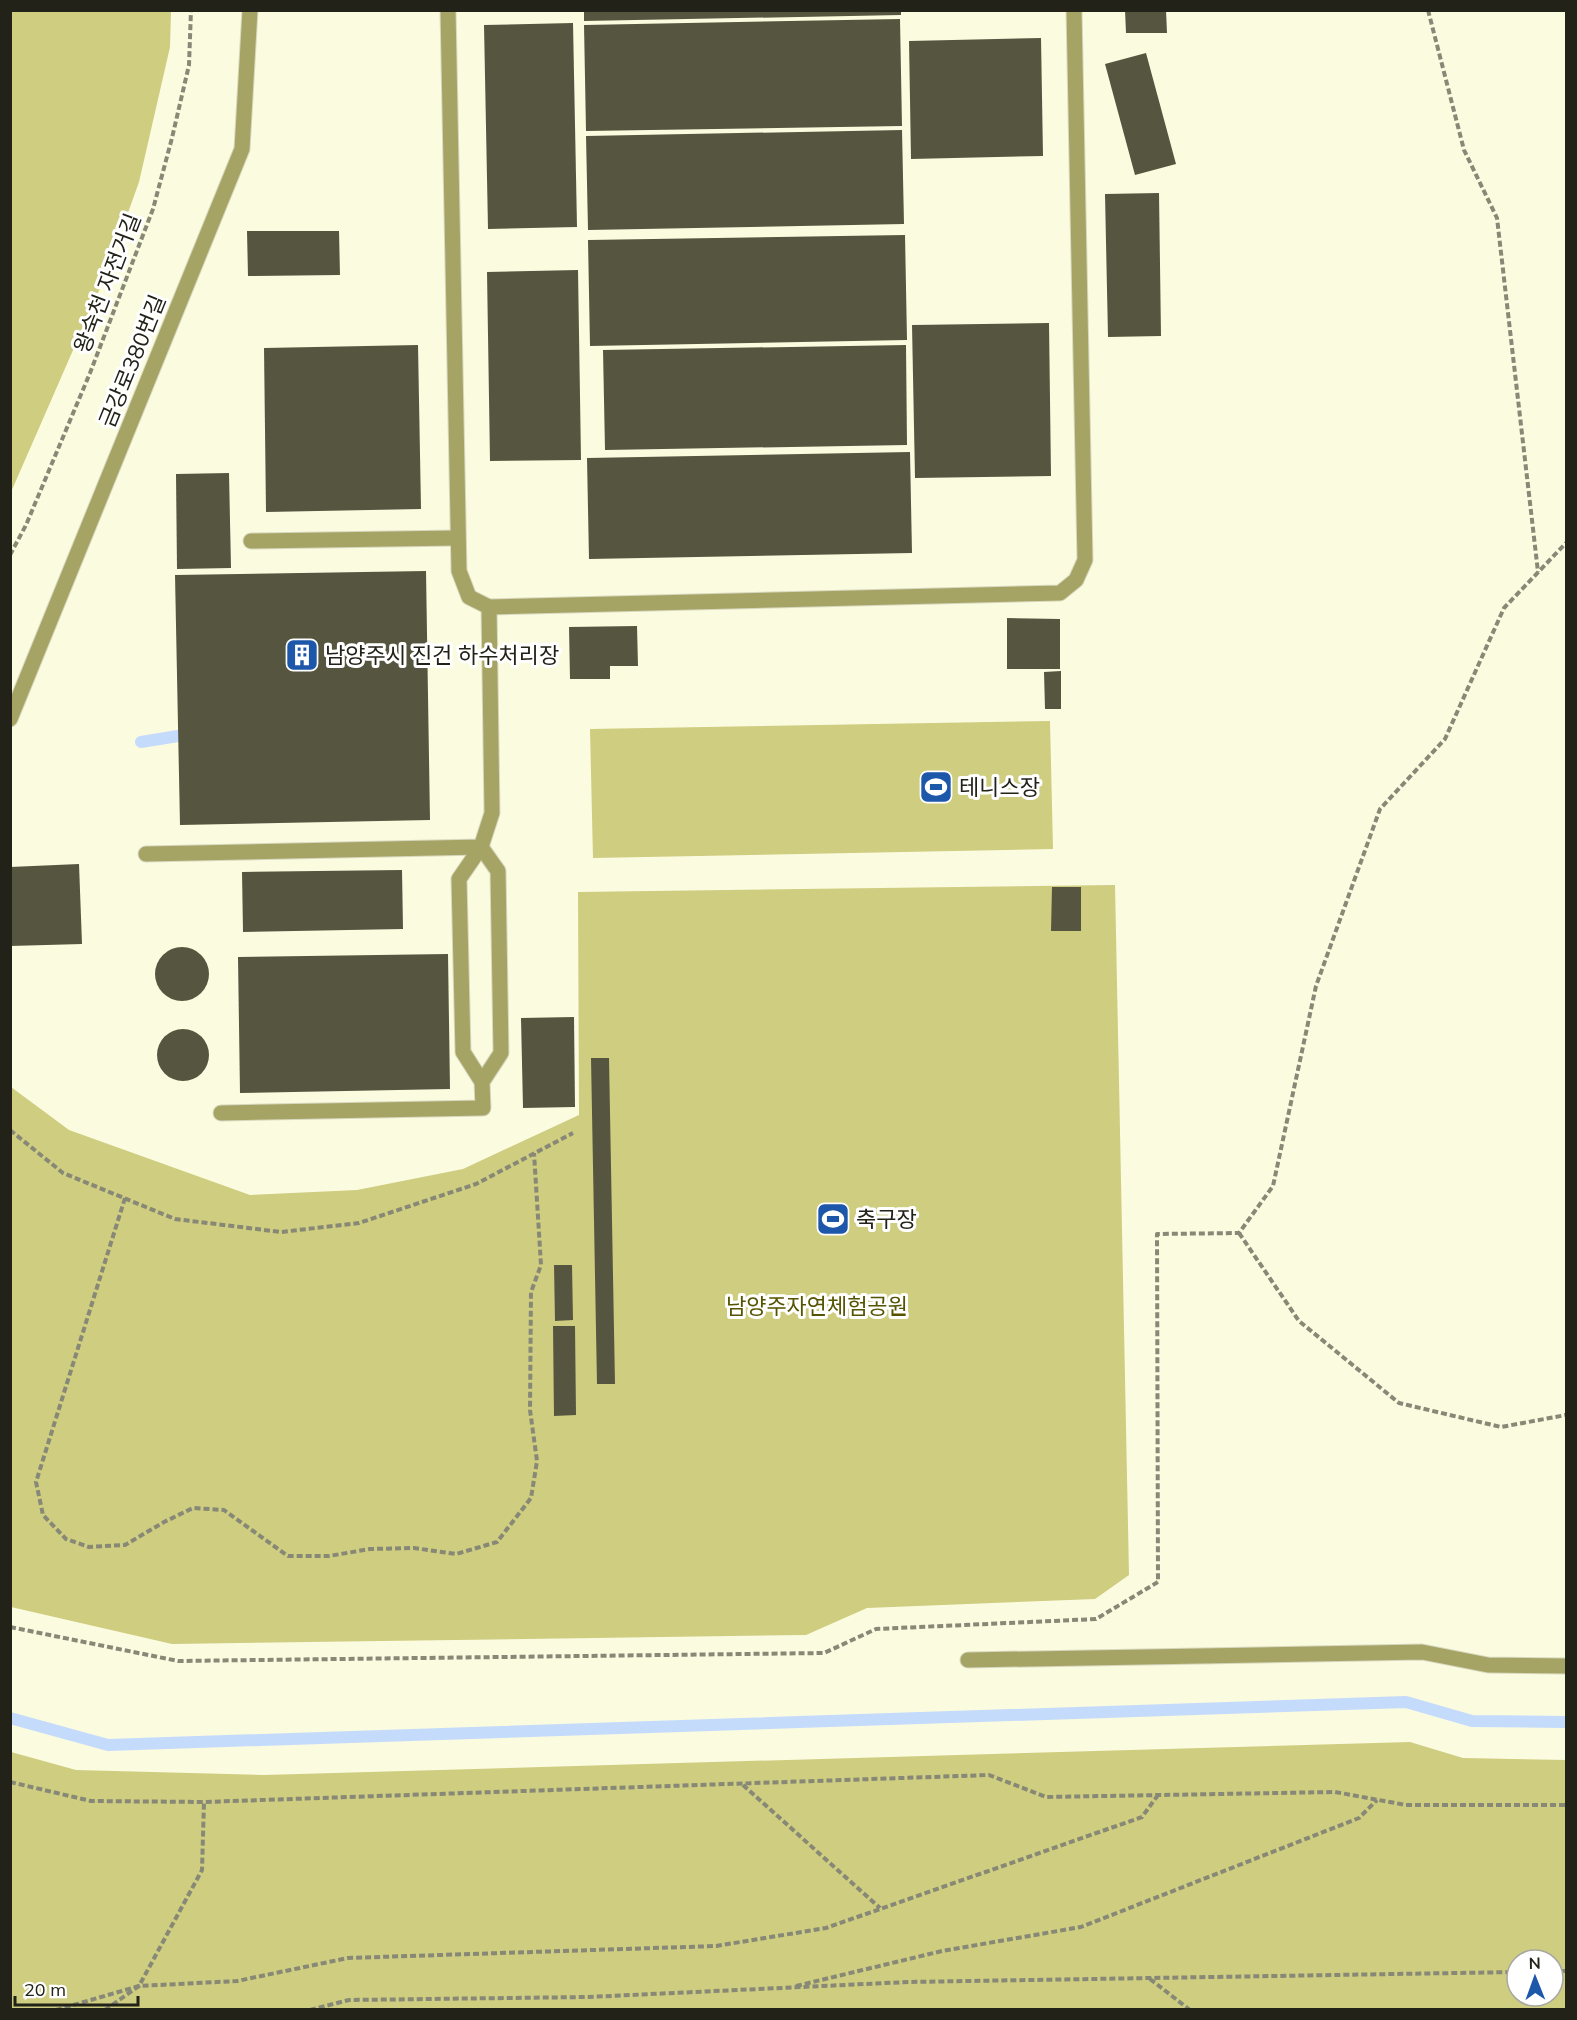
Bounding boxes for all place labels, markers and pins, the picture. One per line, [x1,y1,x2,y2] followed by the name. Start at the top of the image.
[284,637,320,673] building icon: 남양주시 진건 하수처리장
[325,641,559,669] place label: 남양주시 진건 하수처리장
[918,769,954,805] sports icon: 테니스장
[959,773,1040,801] place label: 테니스장
[815,1201,851,1237] sports icon: 축구장
[856,1205,917,1233] place label: 축구장

